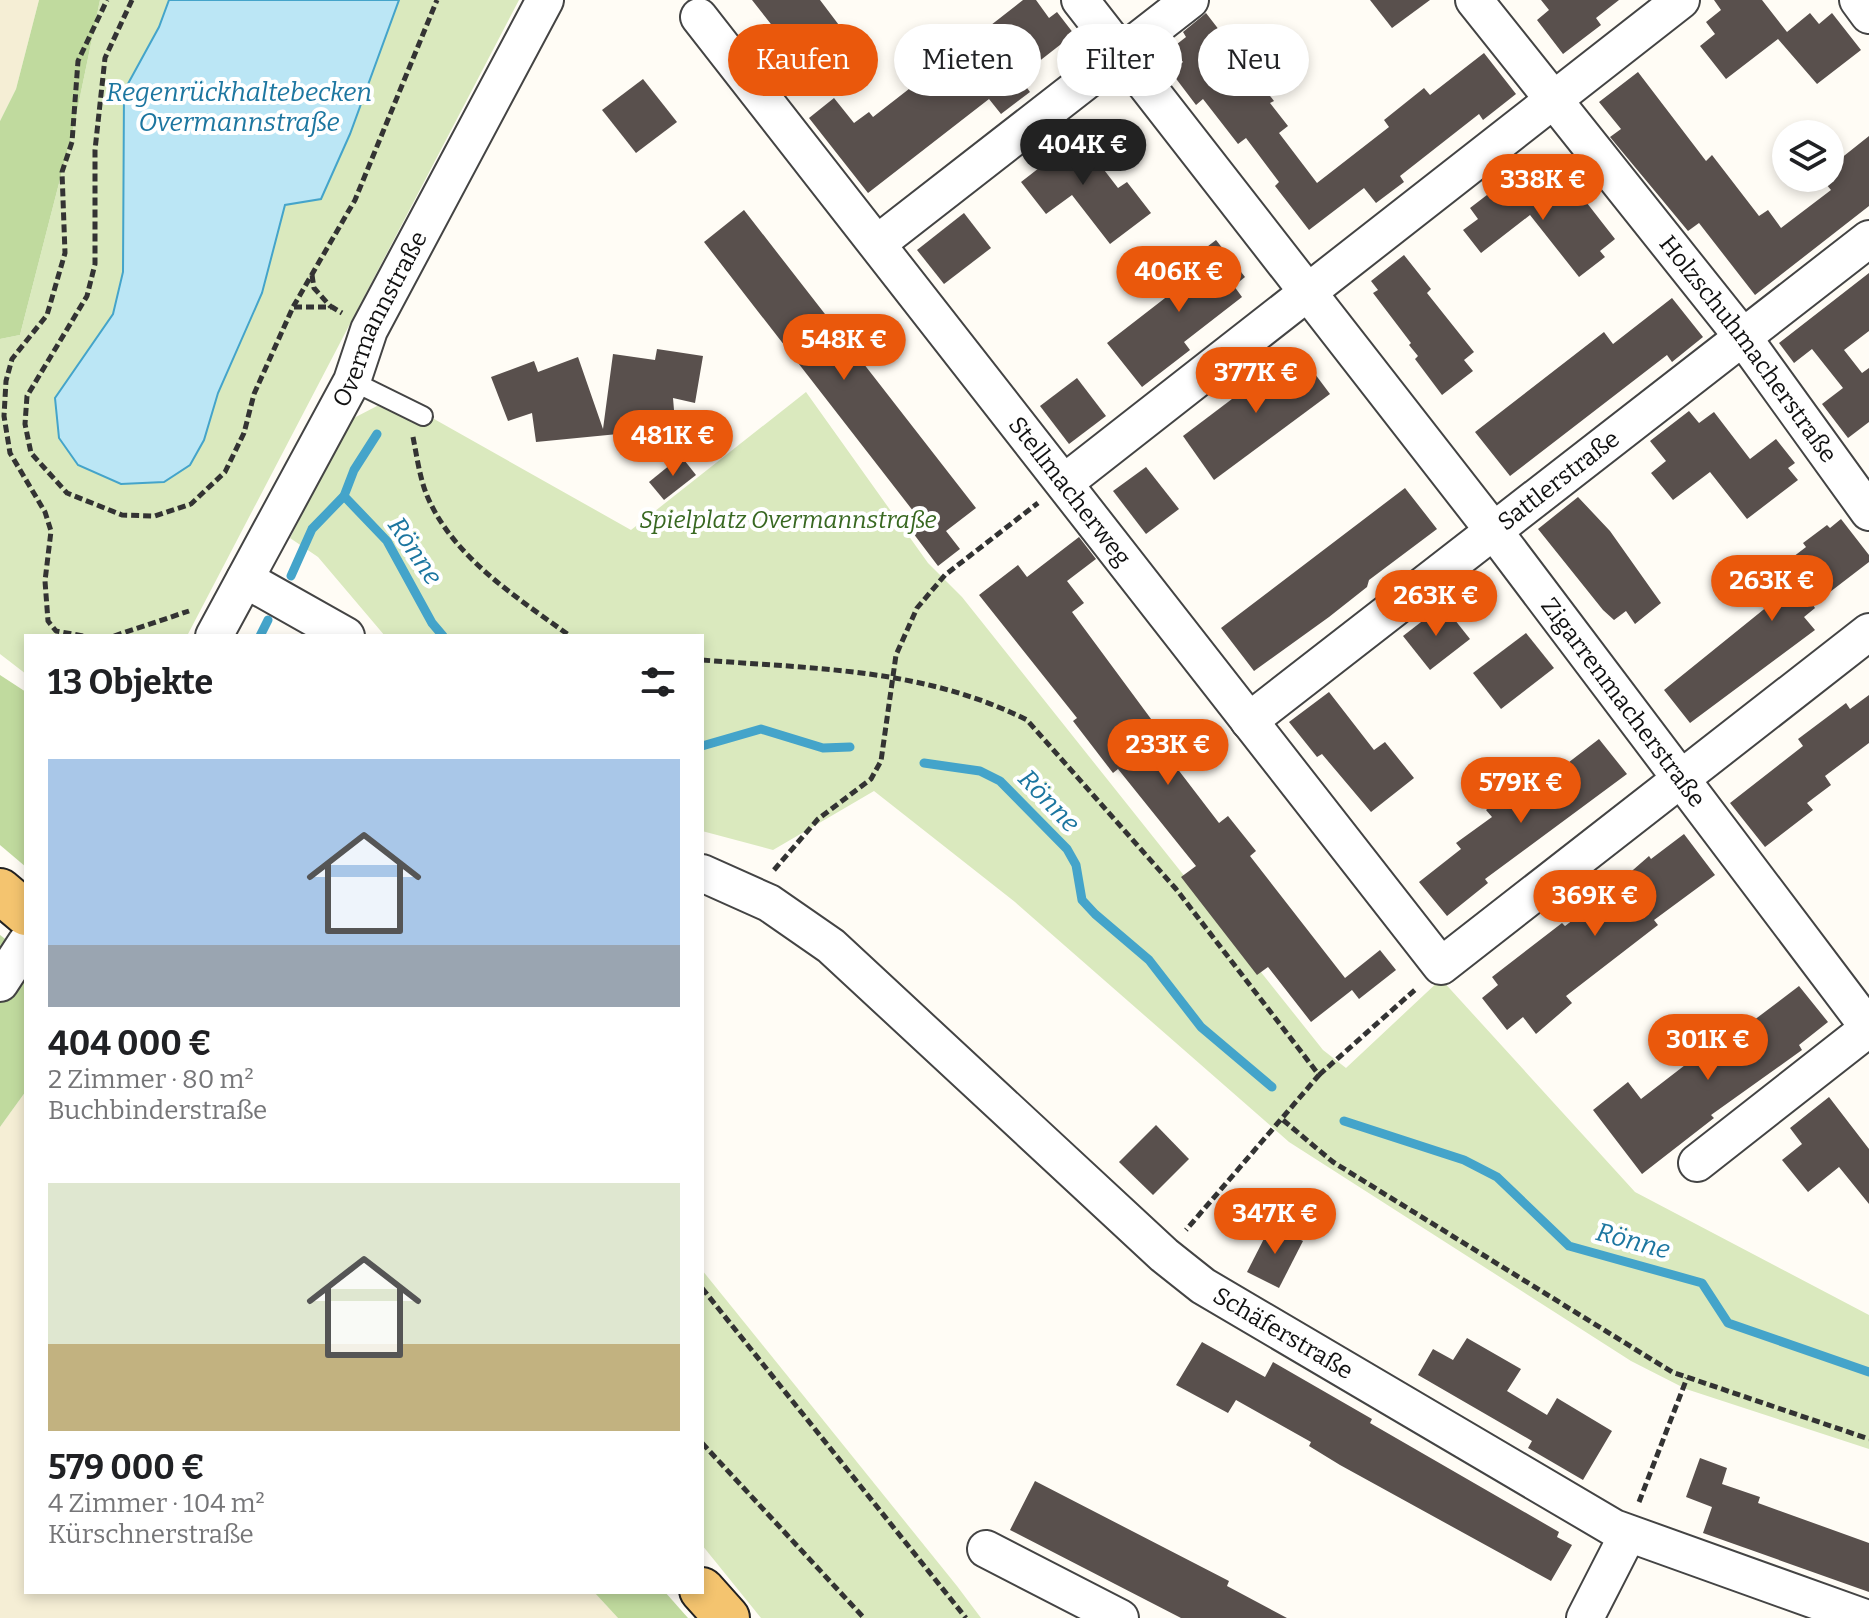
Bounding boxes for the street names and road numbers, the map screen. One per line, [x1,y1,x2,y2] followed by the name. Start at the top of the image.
[327,226,433,412] street label: Overmannstraße
[1654,230,1843,468] street label: Holzschuhmacherstraße
[1003,411,1137,571] street label: Stellmacherweg
[1492,424,1625,536] street label: Sattlerstraße
[1535,592,1711,813] street label: Zigarrenmacherstraße
[1208,1281,1358,1385] street label: Schäferstraße

